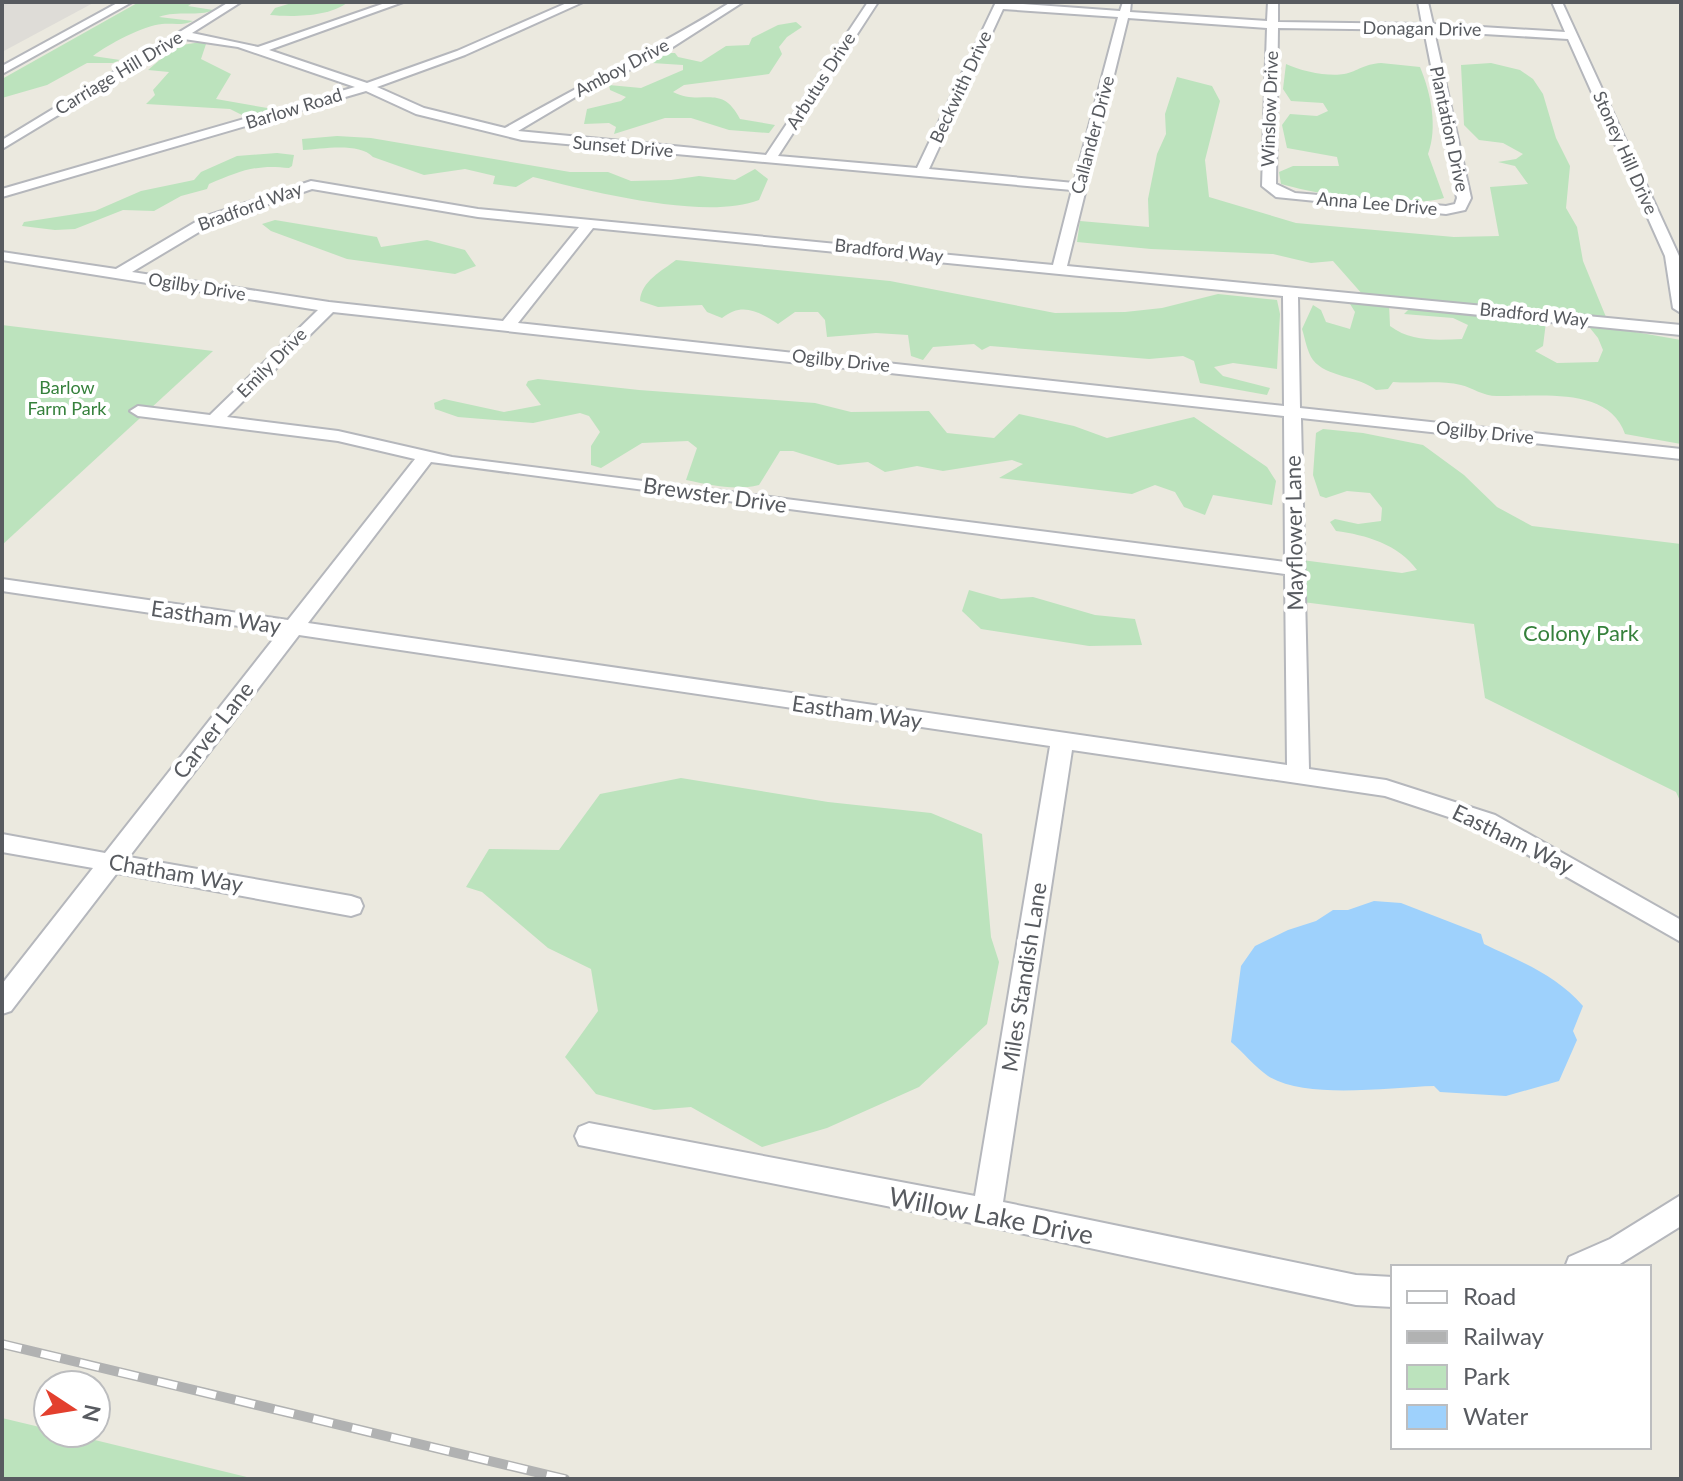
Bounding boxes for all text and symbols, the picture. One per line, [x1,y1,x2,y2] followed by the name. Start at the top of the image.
[1363,16,1482,40] street label: Donagan Drive
[51,25,186,119] street label: Carriage Hill Drive
[925,27,996,146] street label: Beckwith Drive
[781,28,860,133] street label: Arbutus Drive
[571,33,672,101] street label: Amboy Drive
[1256,50,1282,167] street label: Winslow Drive
[1426,64,1474,194] street label: Plantation Drive
[1066,73,1118,196] street label: Callander Drive
[243,83,345,133] street label: Barlow Road
[1589,88,1663,218] street label: Stoney Hill Drive
[572,131,674,161] street label: Sunset Drive
[195,177,305,235] street label: Bradford Way
[1316,187,1438,219] street label: Anna Lee Drive
[834,233,945,267] street label: Bradford Way
[147,267,247,305] street label: Ogilby Drive
[1479,297,1590,331] street label: Bradford Way
[232,323,311,402] street label: Emily Drive
[791,344,891,376] street label: Ogilby Drive
[28,376,107,419] park label: Barlow Farm Park
[1435,416,1535,448] street label: Ogilby Drive
[1279,455,1308,611] street label: Mayflower Lane
[641,471,789,518] street label: Brewster Drive
[149,594,284,639] street label: Eastham Way
[1523,619,1640,646] park label: Colony Park
[166,676,259,784] street label: Carver Lane
[790,689,925,734] street label: Eastham Way
[1448,798,1579,880] street label: Eastham Way
[107,847,246,898] street label: Chatham Way
[995,880,1052,1073] street label: Miles Standish Lane
[886,1180,1096,1251] street label: Willow Lake Drive
[1391,1265,1651,1449] legend
[1463,1281,1516,1310] text: Road
[1463,1321,1545,1350] text: Railway
[1463,1361,1511,1390] text: Park
[32,1369,112,1449] north arrow
[1463,1401,1528,1430] text: Water
[77,1402,107,1424] text: N

